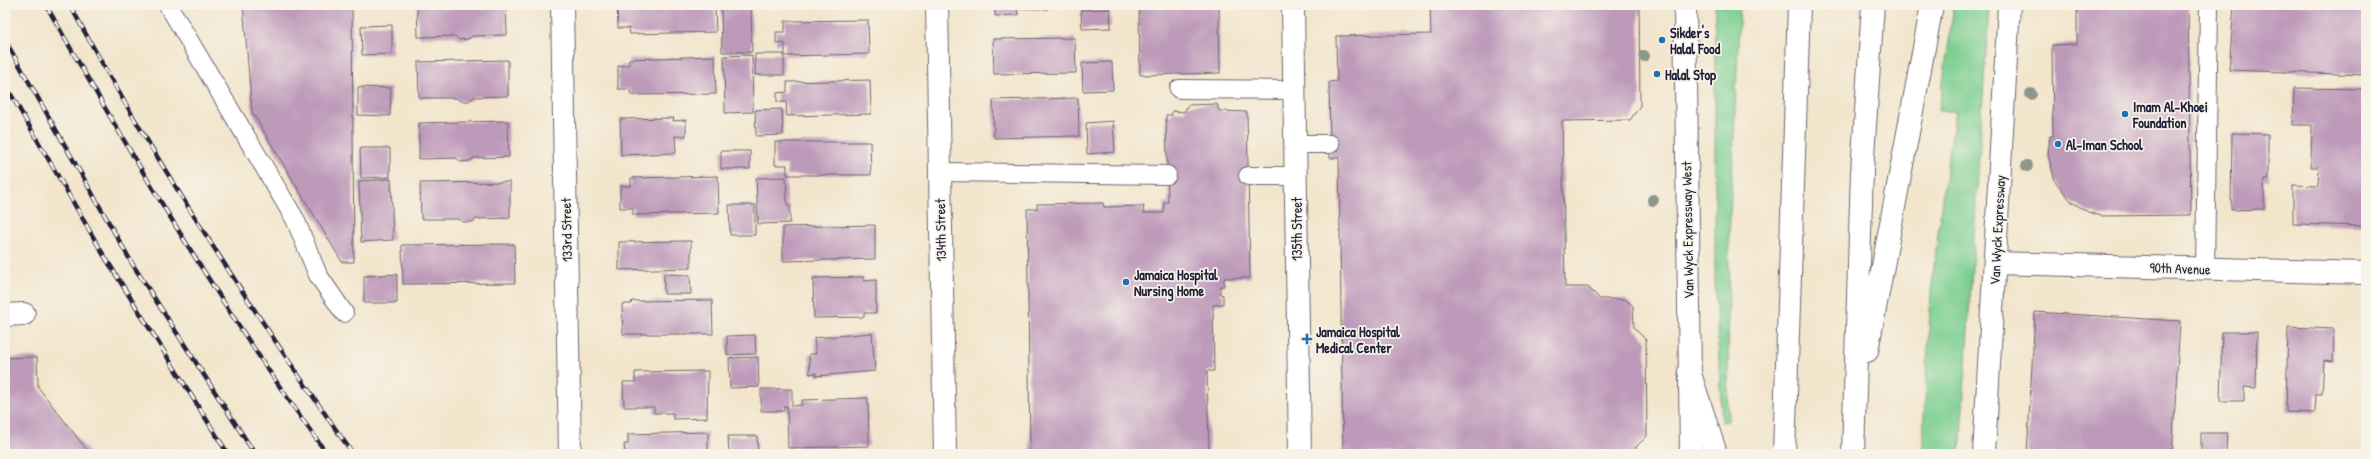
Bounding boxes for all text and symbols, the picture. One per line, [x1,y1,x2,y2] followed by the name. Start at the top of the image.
[1670,23,1721,58] place label: Sikder's Halal Food
[1657,35,1667,45] marker: Sikder's Halal Food
[1665,65,1717,86] place label: Halal Stop
[1652,69,1662,79] marker: Halal Stop
[2132,97,2208,132] place label: Imam Al-Khoei Foundation
[2120,109,2130,119] marker: Imam Al-Khoei Foundation
[2066,135,2143,154] place label: Al-Iman School
[2053,139,2063,149] marker: Al-Iman School
[1676,161,1699,299] street label: Van Wyck Expressway West
[1985,175,2010,285] street label: Van Wyck Expressway
[1287,197,1306,261] street label: 135th Street
[556,198,576,262] street label: 133rd Street
[930,198,950,262] street label: 134th Street
[2149,257,2211,279] street label: 90th Avenue
[1134,265,1218,302] place label: Jamaica Hospital Nursing Home
[1121,277,1131,287] marker: Jamaica Hospital Nursing Home
[1316,322,1400,357] place label: Jamaica Hospital Medical Center
[1301,333,1313,345] marker: Jamaica Hospital Medical Center

